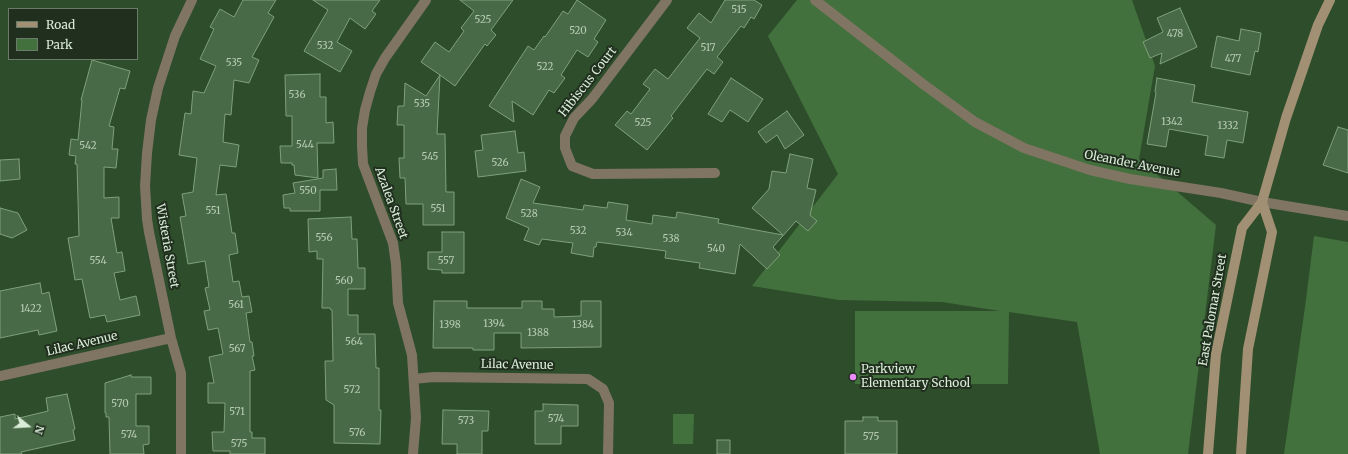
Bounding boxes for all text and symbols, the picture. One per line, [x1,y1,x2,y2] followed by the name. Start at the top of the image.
[731,4,747,16] house number: 515
[8,8,138,60] legend
[475,14,491,26] house number: 525
[46,17,75,32] text: Road
[569,25,587,37] house number: 520
[1167,28,1183,40] house number: 478
[46,37,73,52] text: Park
[317,40,333,52] house number: 532
[701,42,715,54] house number: 517
[556,44,620,120] street label: Hibiscus Court
[1225,53,1241,65] house number: 477
[226,57,242,69] house number: 535
[536,61,554,73] house number: 522
[288,89,306,101] house number: 536
[414,98,430,110] house number: 535
[1161,116,1183,128] house number: 1342
[635,117,651,129] house number: 525
[1218,120,1238,132] house number: 1332
[296,139,314,151] house number: 544
[79,140,97,152] house number: 542
[1083,148,1181,180] street label: Oleander Avenue
[422,151,438,163] house number: 545
[491,157,509,169] house number: 526
[371,165,411,241] street label: Azalea Street
[299,185,317,197] house number: 550
[153,203,181,289] street label: Wisteria Street
[430,203,446,215] house number: 551
[205,205,221,217] house number: 551
[520,208,538,220] house number: 528
[570,225,586,237] house number: 532
[615,227,633,239] house number: 534
[315,232,333,244] house number: 556
[663,233,679,245] house number: 538
[707,243,725,255] house number: 540
[1196,253,1230,367] street label: East Palomar Street
[89,255,107,267] house number: 554
[438,255,454,267] house number: 557
[335,275,353,287] house number: 560
[228,299,244,311] house number: 561
[20,303,42,315] house number: 1422
[483,318,505,330] house number: 1394
[439,319,461,331] house number: 1398
[572,319,594,331] house number: 1384
[527,327,549,339] house number: 1388
[45,329,119,359] street label: Lilac Avenue
[345,336,363,348] house number: 564
[229,343,245,355] house number: 567
[481,357,553,373] street label: Lilac Avenue
[861,363,970,391] place label: Parkview Elementary School
[848,372,858,382] marker: Parkview Elementary School
[344,384,360,396] house number: 572
[111,398,129,410] house number: 570
[8,406,48,446] north arrow
[229,406,245,418] house number: 571
[548,413,564,425] house number: 574
[458,415,474,427] house number: 573
[31,423,47,436] text: N
[349,427,365,439] house number: 576
[121,429,137,441] house number: 574
[863,431,879,443] house number: 575
[231,438,247,450] house number: 575

